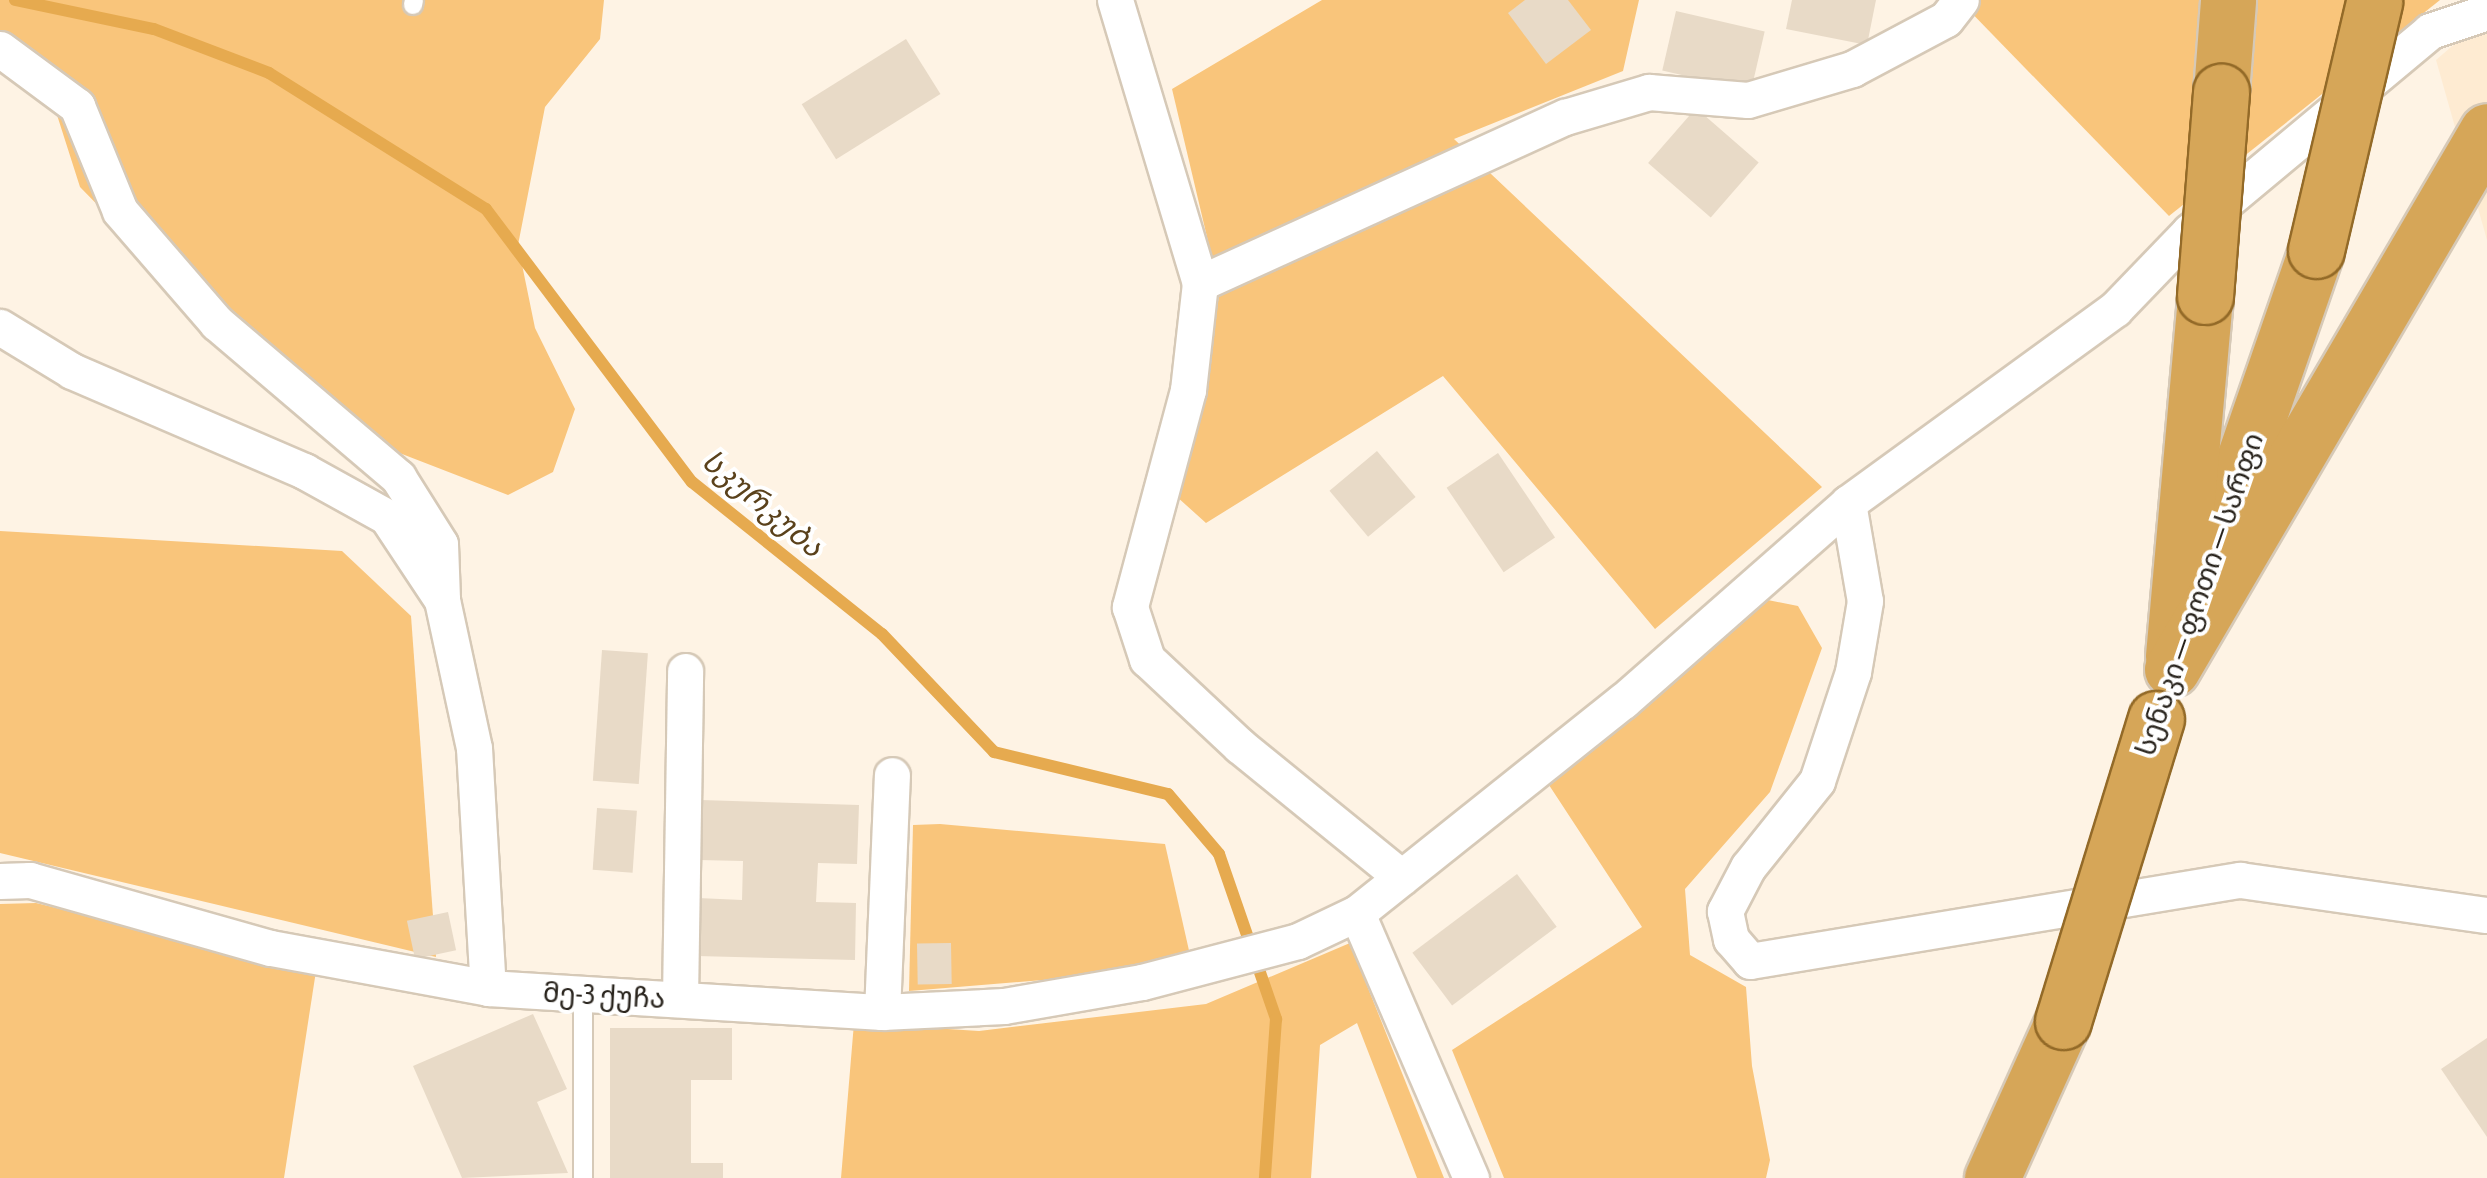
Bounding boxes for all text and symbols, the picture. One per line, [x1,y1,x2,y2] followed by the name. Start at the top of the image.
[2128,428,2270,760] street label: სენაკი — ფოთი — სარფი
[695,442,831,564] water label: სკურკუბა
[542,975,666,1015] street label: მე-3 ქუჩა

